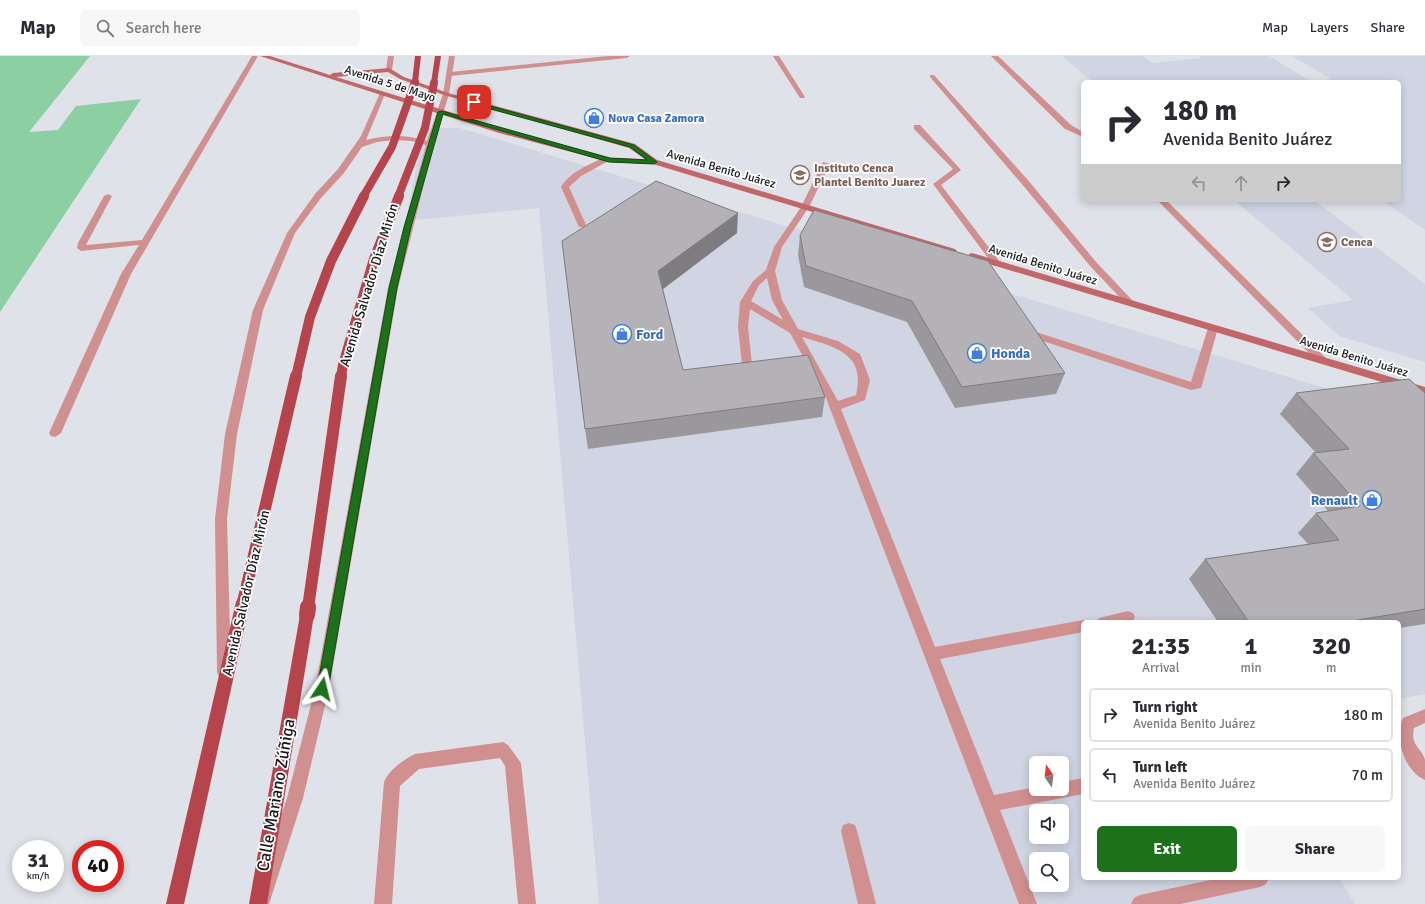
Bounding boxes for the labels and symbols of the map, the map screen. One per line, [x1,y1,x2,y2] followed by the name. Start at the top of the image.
[343,62,437,106] street label: Avenida 5 de Mayo
[457,85,491,119] pin
[583,107,605,129] shop icon: Nova Casa Zamora
[608,111,704,126] place label: Nova Casa Zamora
[665,146,777,192] street label: Avenida Benito Juárez
[814,161,926,190] place label: Instituto Cenca Plantel Benito Juarez
[789,164,811,186] school or university icon: Instituto Cenca Plantel Benito Juarez
[336,201,402,369] street label: Avenida Salvador Díaz Mirón
[1316,231,1338,253] school or university icon: Cenca
[1341,235,1373,250] place label: Cenca
[987,241,1099,289] street label: Avenida Benito Juárez
[611,323,633,345] shop icon: Ford
[636,326,664,343] place label: Ford
[1298,333,1410,381] street label: Avenida Benito Juárez
[966,342,988,364] shop icon: Honda
[991,345,1030,362] place label: Honda
[1361,489,1383,511] shop icon: Renault
[1311,492,1359,509] place label: Renault
[219,508,273,678] street label: Avenida Salvador Díaz Mirón
[301,668,343,710] position arrow
[252,717,300,873] street label: Calle Mariano Zúñiga
[1029,756,1069,796] north arrow
[72,840,124,892] speed limit sign: 40

